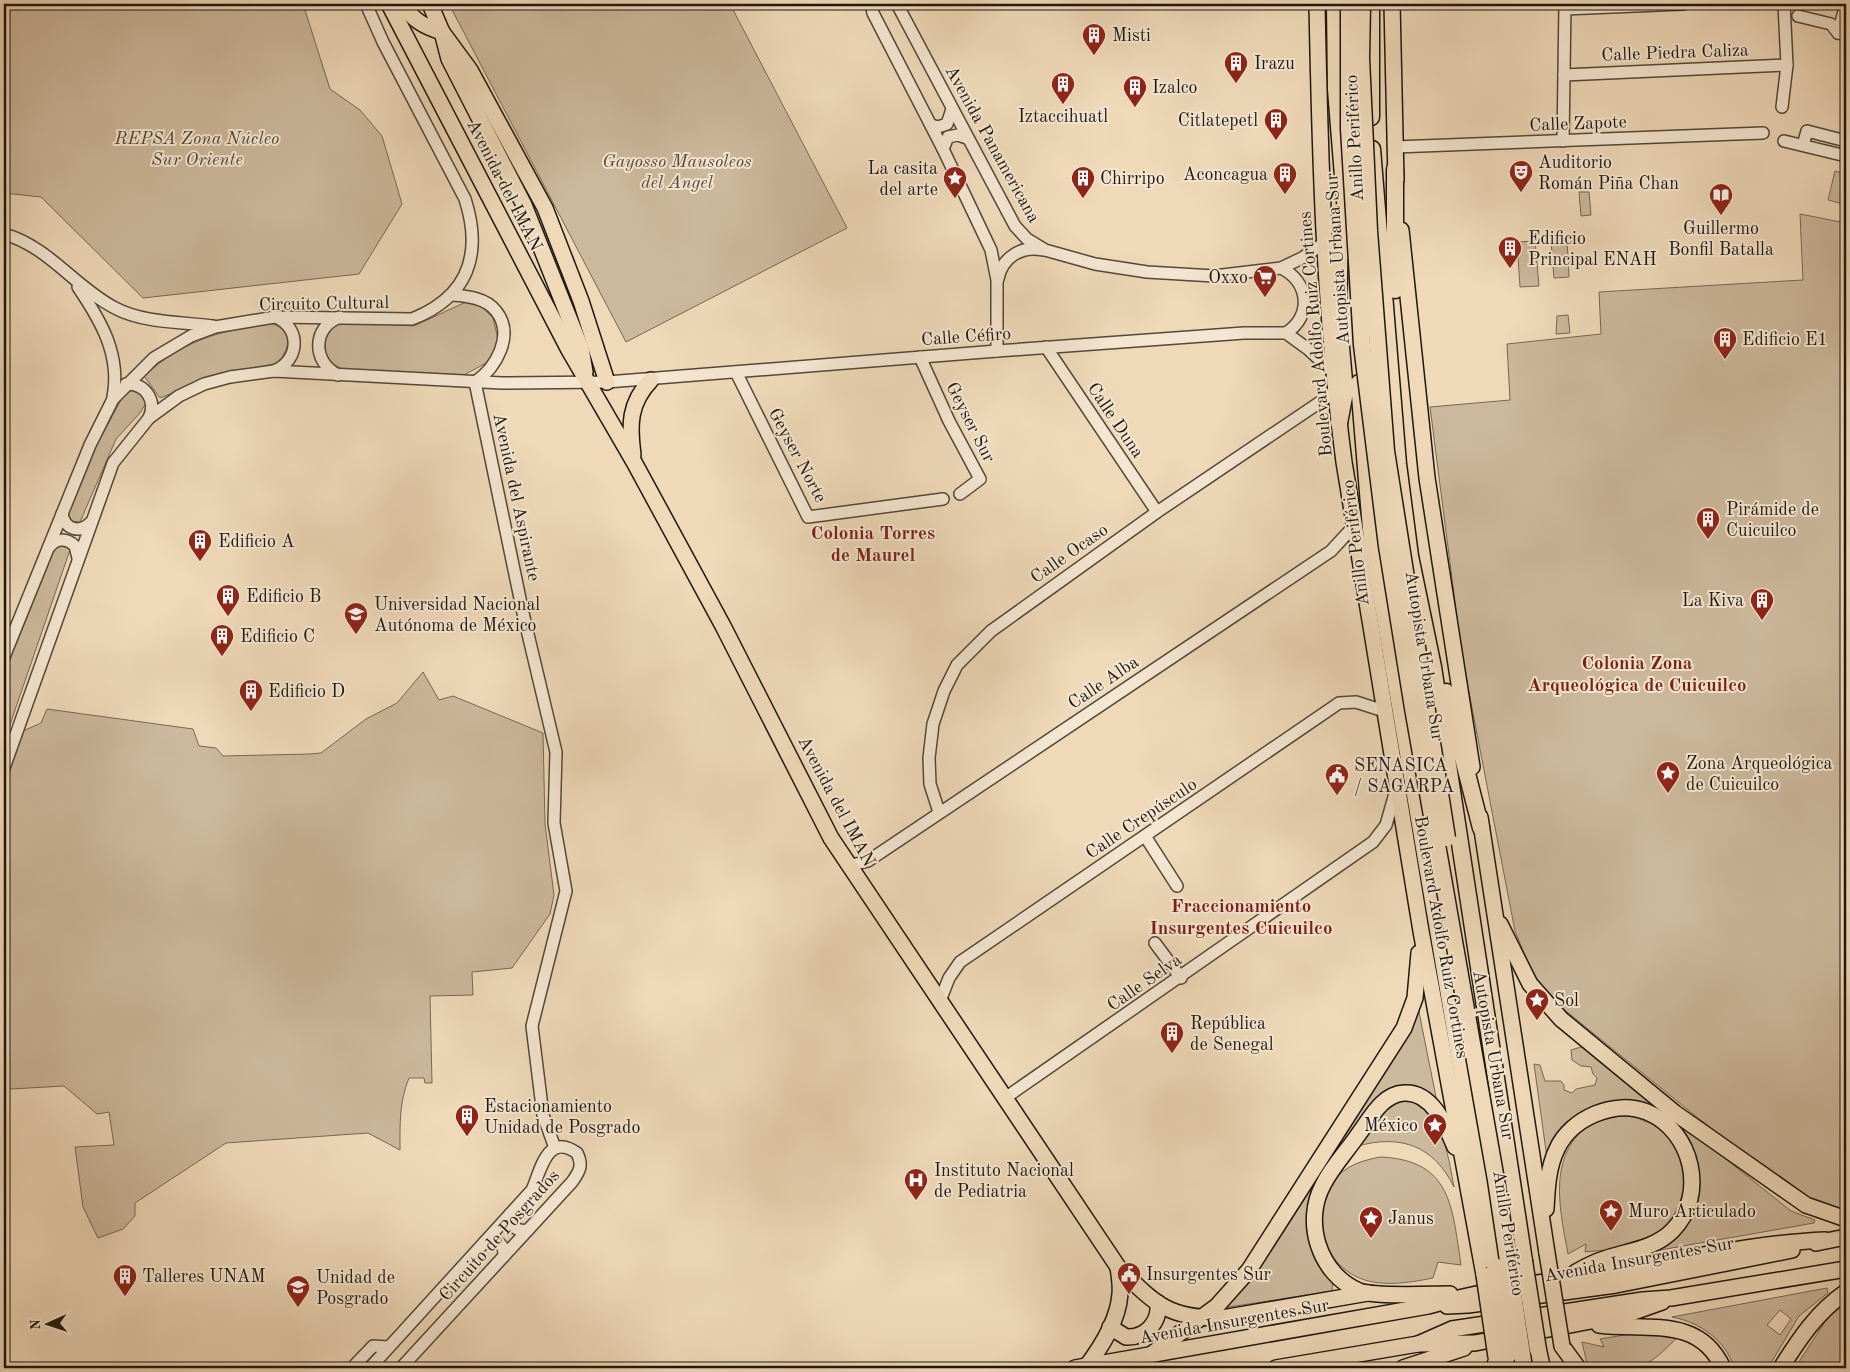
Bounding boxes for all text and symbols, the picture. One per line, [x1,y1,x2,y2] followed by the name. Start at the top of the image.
[1081,22,1107,56] building icon: Misti
[1112,27,1151,45] place label: Misti
[1601,41,1749,65] street label: Calle Piedra Caliza
[1223,50,1249,84] building icon: Irazu
[1254,55,1295,73] place label: Irazu
[941,63,1043,226] street label: Avenida Panamericana
[1050,71,1076,105] building icon: Iztaccihuatl
[1122,74,1148,108] building icon: Izalco
[1343,74,1367,202] street label: Anillo Periférico
[1152,79,1198,97] place label: Izalco
[1263,107,1289,141] building icon: Citlatepetl
[1018,108,1108,126] place label: Iztaccihuatl
[1178,112,1258,130] place label: Citlatepetl
[1529,113,1627,135] street label: Calle Zapote
[463,117,545,254] street label: Avenida del IMAN
[114,130,279,169] park label: REPSA Zona Núcleo Sur Oriente
[602,153,752,192] park label: Gayosso Mausoleos del Angel
[1538,154,1679,193] place label: Auditorio Román Piña Chan
[1508,159,1534,193] theatre icon: Auditorio Román Piña Chan
[867,160,938,199] place label: La casita del arte
[1272,161,1298,195] building icon: Aconcagua
[942,165,968,199] place icon: La casita del arte
[1070,165,1096,199] building icon: Chirripo
[1183,166,1268,184] place label: Aconcagua
[1100,170,1165,188] place label: Chirripo
[1323,172,1353,345] street label: Autopista Urbana Sur
[1708,182,1734,216] library icon: Guillermo Bonfil Batalla
[1296,210,1336,457] street label: Boulevard Adolfo Ruiz Cortines
[1668,220,1774,259] place label: Guillermo Bonfil Batalla
[1528,230,1657,269] place label: Edificio Principal ENAH
[1497,235,1523,269] building icon: Edificio Principal ENAH
[1252,264,1278,298] supermarket icon: Oxxo
[1208,269,1248,287] place label: Oxxo
[259,294,390,314] street label: Circuito Cultural
[920,325,1012,349] street label: Calle Céfiro
[1712,326,1738,360] building icon: Edificio E1
[1742,331,1828,349] place label: Edificio E1
[942,379,998,466] street label: Geyser Sur
[1084,380,1147,461] street label: Calle Duna
[765,405,829,506] street label: Geyser Norte
[489,412,543,583] street label: Avenida del Aspirante
[1339,479,1373,607] street label: Anillo Periférico
[1726,501,1819,540] place label: Pirámide de Cuicuilco
[1695,506,1721,540] building icon: Pirámide de Cuicuilco
[1028,521,1112,587] street label: Calle Ocaso
[811,525,935,566] district label: Colonia Torres de Maurel
[187,528,213,562] building icon: Edificio A
[218,533,295,551] place label: Edificio A
[1402,570,1446,743] street label: Autopista Urbana Sur
[215,583,241,617] building icon: Edificio B
[1749,587,1775,621] building icon: La Kiva
[246,588,321,606] place label: Edificio B
[1682,592,1744,610] place label: La Kiva
[374,596,540,635] place label: Universidad Nacional Autónoma de México
[343,601,369,635] school or university icon: Universidad Nacional Autónoma de México
[209,623,235,657] building icon: Edificio C
[240,628,315,646] place label: Edificio C
[1065,653,1142,713] street label: Calle Alba
[1527,655,1747,696] district label: Colonia Zona Arqueológica de Cuicuilco
[238,678,264,712] building icon: Edificio D
[268,683,345,701] place label: Edificio D
[794,733,878,870] street label: Avenida del IMAN
[1686,755,1833,794] place label: Zona Arqueológica de Cuicuilco
[1354,757,1455,796] place label: SENASICA / SAGARPA
[1655,760,1681,794] place icon: Zona Arqueológica de Cuicuilco
[1324,762,1350,796] public building icon: SENASICA / SAGARPA
[1083,775,1200,863] street label: Calle Crepúsculo
[1411,814,1471,1060] street label: Boulevard Adolfo Ruiz Cortines
[1149,898,1333,939] district label: Fraccionamiento Insurgentes Cuicuilco
[1104,951,1185,1015] street label: Calle Selva
[1469,969,1517,1142] street label: Autopista Urbana Sur
[1524,987,1550,1021] place icon: Sol
[1554,992,1579,1010] place label: Sol
[1190,1015,1274,1054] place label: República de Senegal
[1159,1020,1185,1054] building icon: República de Senegal
[484,1098,640,1137] place label: Estacionamiento Unidad de Posgrado
[454,1103,480,1137] building icon: Estacionamiento Unidad de Posgrado
[1422,1112,1448,1146] place icon: México
[1364,1117,1418,1135] place label: México
[934,1162,1074,1201] place label: Instituto Nacional de Pediatria
[436,1166,563,1305] street label: Circuito de Posgrados
[903,1167,929,1201] hospital icon: Instituto Nacional de Pediatria
[1489,1169,1527,1297] street label: Anillo Periférico
[1598,1198,1624,1232] place icon: Muro Articulado
[1628,1203,1756,1221] place label: Muro Articulado
[1358,1205,1384,1239] place icon: Janus
[1388,1210,1434,1228] place label: Janus
[1543,1234,1736,1286] street label: Avenida Insurgentes Sur
[1116,1261,1142,1295] public building icon: Insurgentes Sur
[112,1263,138,1297] building icon: Talleres UNAM
[1146,1266,1272,1284] place label: Insurgentes Sur
[142,1268,265,1286] place label: Talleres UNAM
[316,1269,395,1308] place label: Unidad de Posgrado
[285,1274,311,1308] school or university icon: Unidad de Posgrado
[1138,1296,1331,1348] street label: Avenida Insurgentes Sur
[22,1300,72,1350] north arrow
[29,1319,43,1330] text: N

